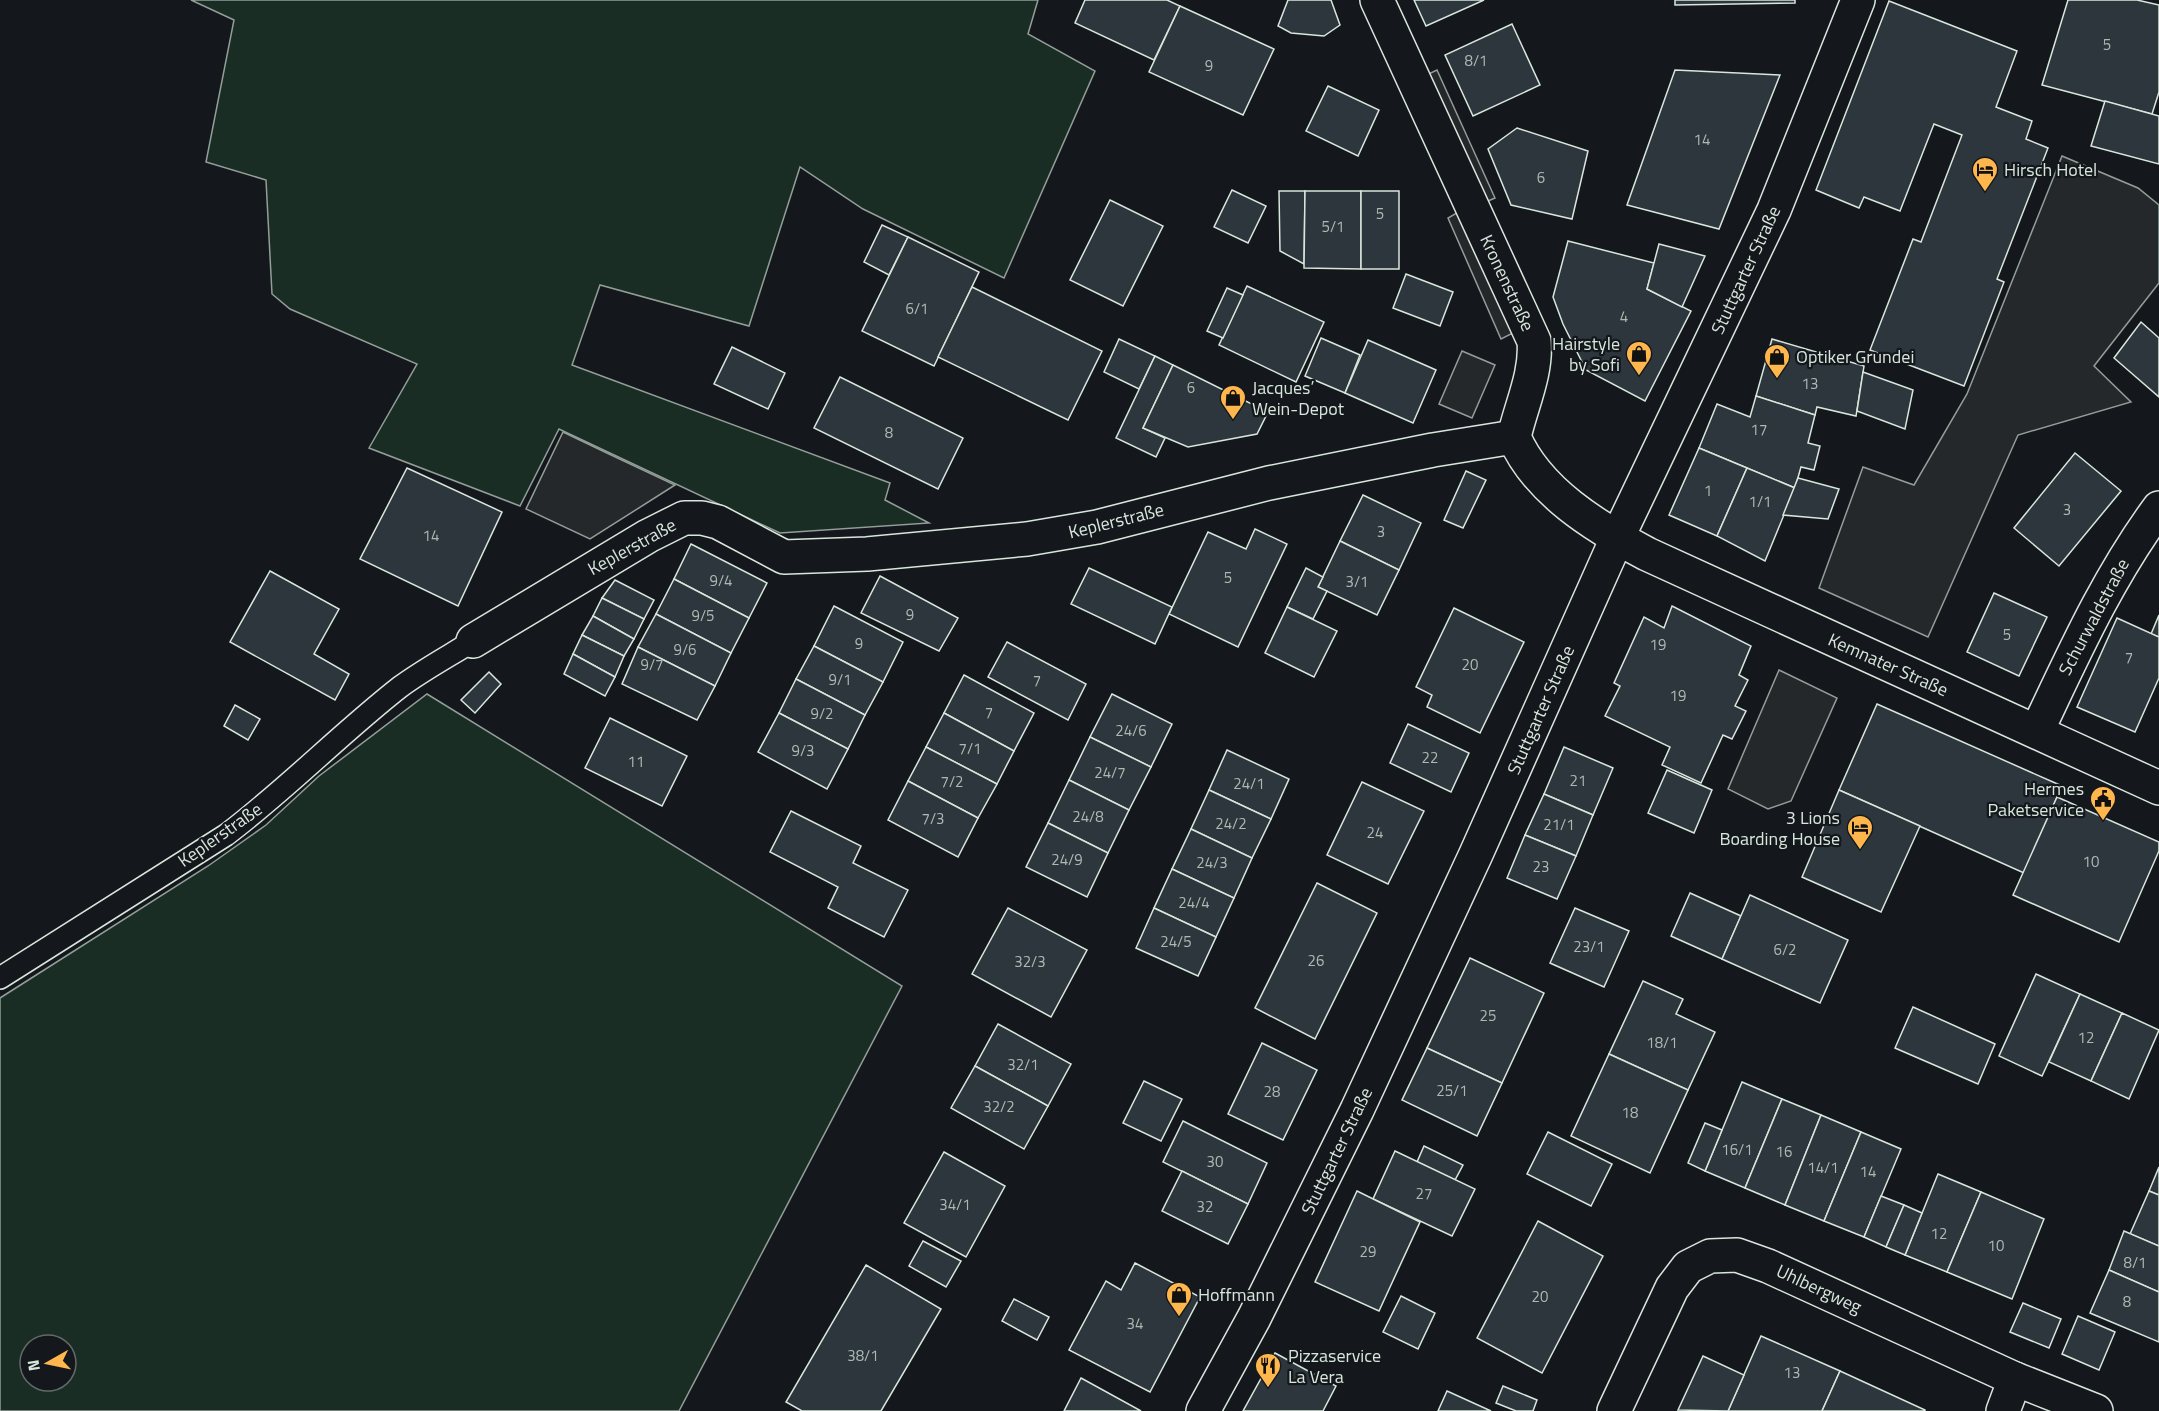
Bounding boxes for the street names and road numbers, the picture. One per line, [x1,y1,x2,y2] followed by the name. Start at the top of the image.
[1704,201,1787,338] street label: Stuttgarter Straße
[1473,230,1542,335] street label: Kronenstraße
[1065,496,1166,545] street label: Keplerstraße
[583,511,681,582] street label: Keplerstraße
[2051,554,2136,680] street label: Schurwaldstraße
[1824,626,1953,703] street label: Kemnater Straße
[1500,641,1581,779] street label: Stuttgarter Straße
[172,796,267,874] street label: Keplerstraße
[1294,1082,1379,1219] street label: Stuttgarter Straße
[1772,1257,1866,1320] street label: Uhlbergweg

